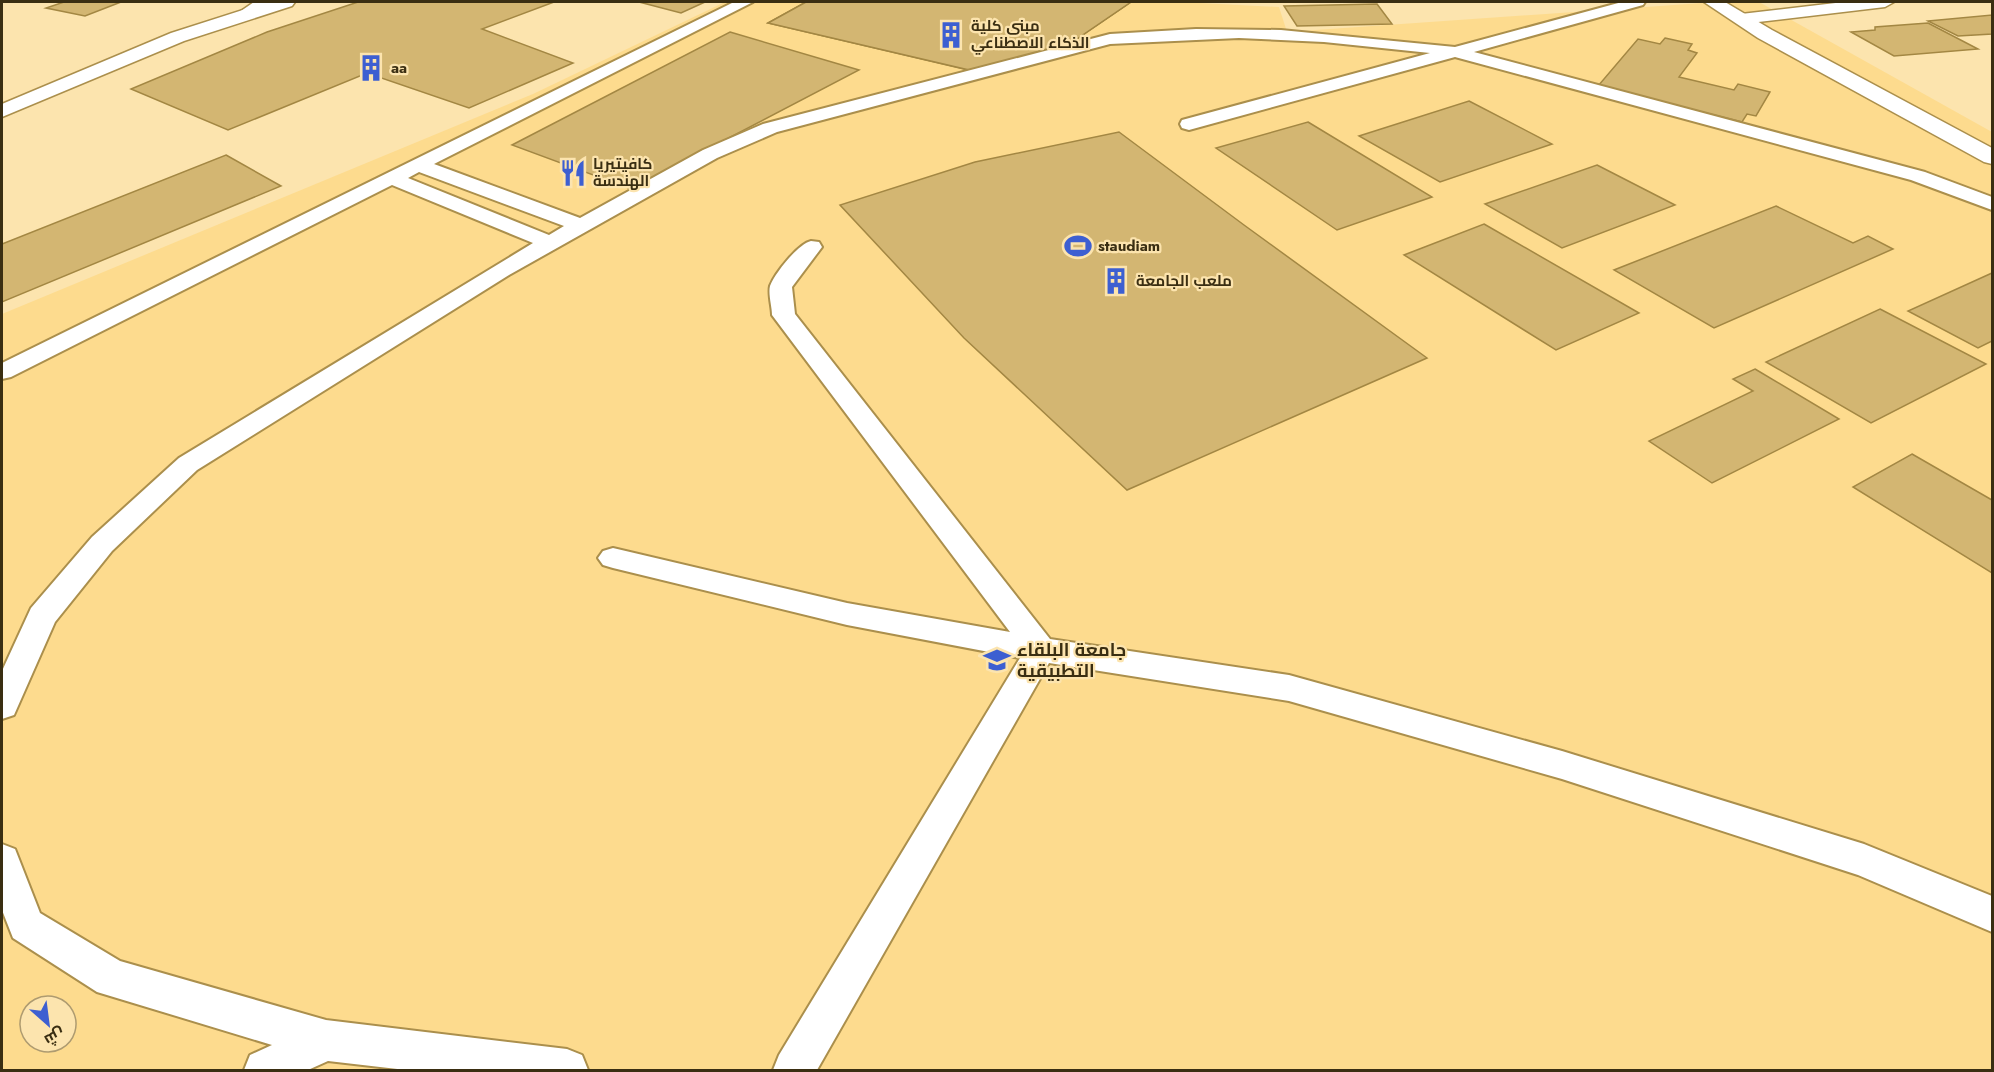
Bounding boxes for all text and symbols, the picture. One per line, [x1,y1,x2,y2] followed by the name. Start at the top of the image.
[971,15,1090,55] place label: مبنى كلية الذكاء الاصطناعي
[936,20,966,50] building icon: مبنى كلية الذكاء الاصطناعي
[356,53,386,83] building icon: aa
[391,57,407,79] place label: aa
[593,153,652,192] place label: كافيتيريا الهندسة
[558,158,588,188] restaurant icon: كافيتيريا الهندسة
[1063,231,1093,261] sports icon: staudiam
[1098,235,1160,257] place label: staudiam
[1101,266,1131,296] building icon: ملعب الجامعة
[1136,270,1232,292] place label: ملعب الجامعة
[1017,637,1126,684] place label: جامعة البلقاء التطبيقية
[982,645,1012,675] school or university icon: جامعة البلقاء التطبيقية
[18,994,78,1054] north arrow
[40,1022,69,1052] text: ش

